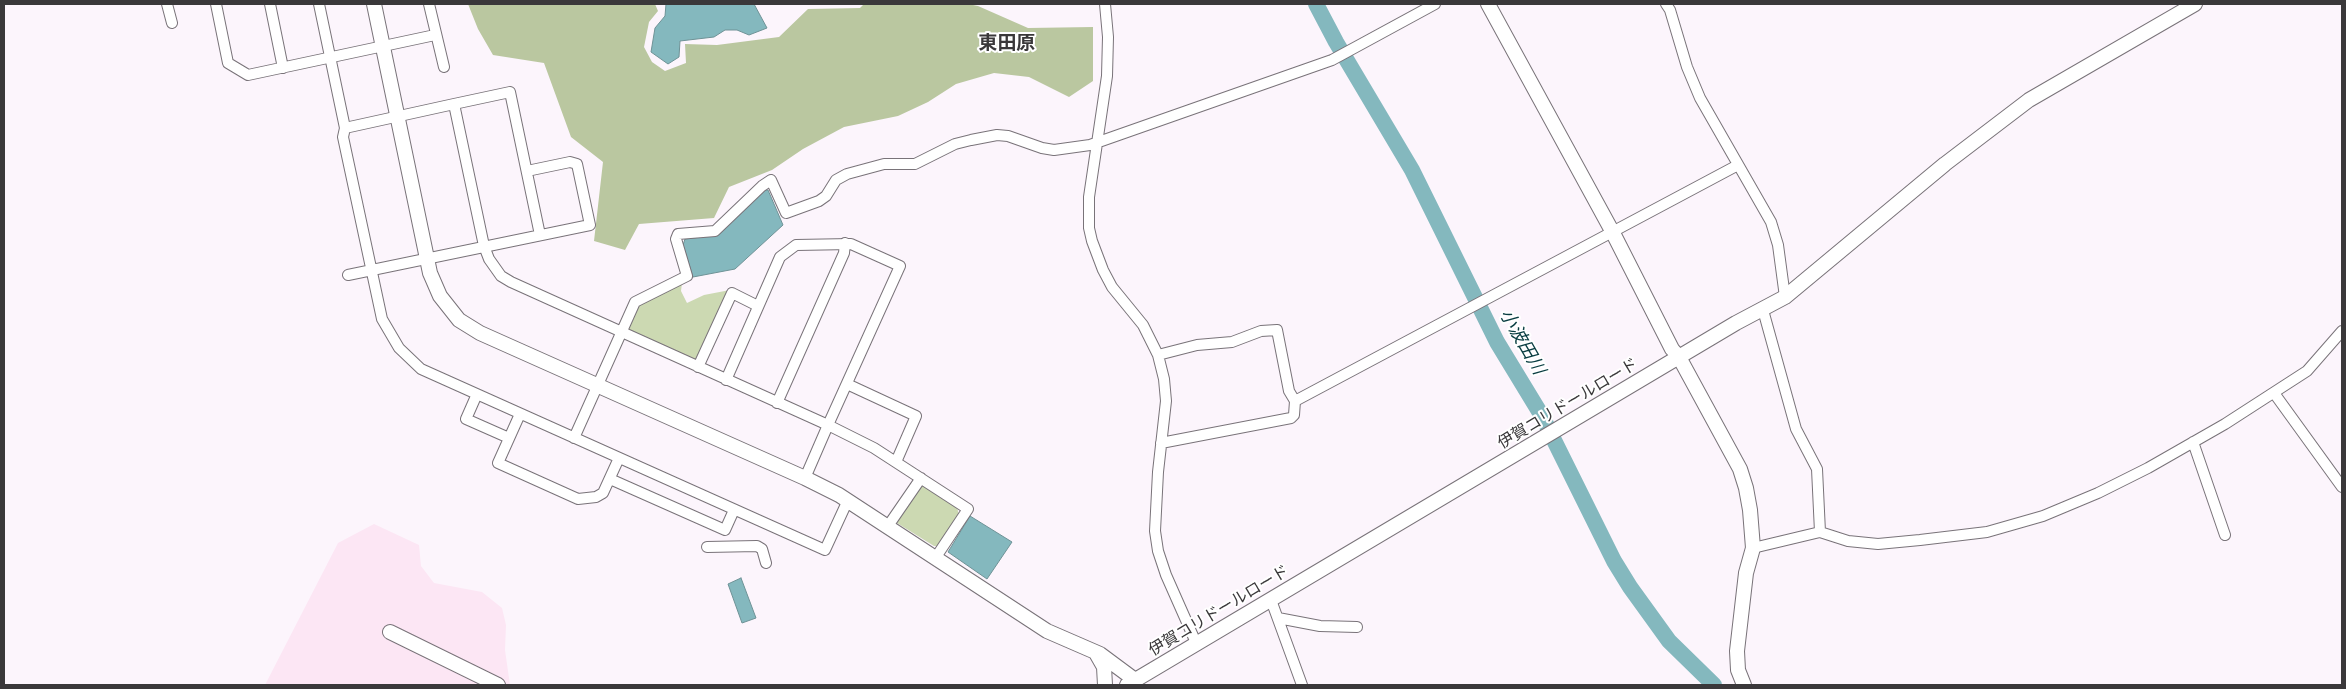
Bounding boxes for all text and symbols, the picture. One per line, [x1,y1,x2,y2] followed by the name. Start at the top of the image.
[979,33,1035,55] district label: 東田原
[1495,305,1549,379] water label: 小波田川
[1494,355,1642,453] street label: 伊賀コリドールロード
[1145,562,1293,660] street label: 伊賀コリドールロード

